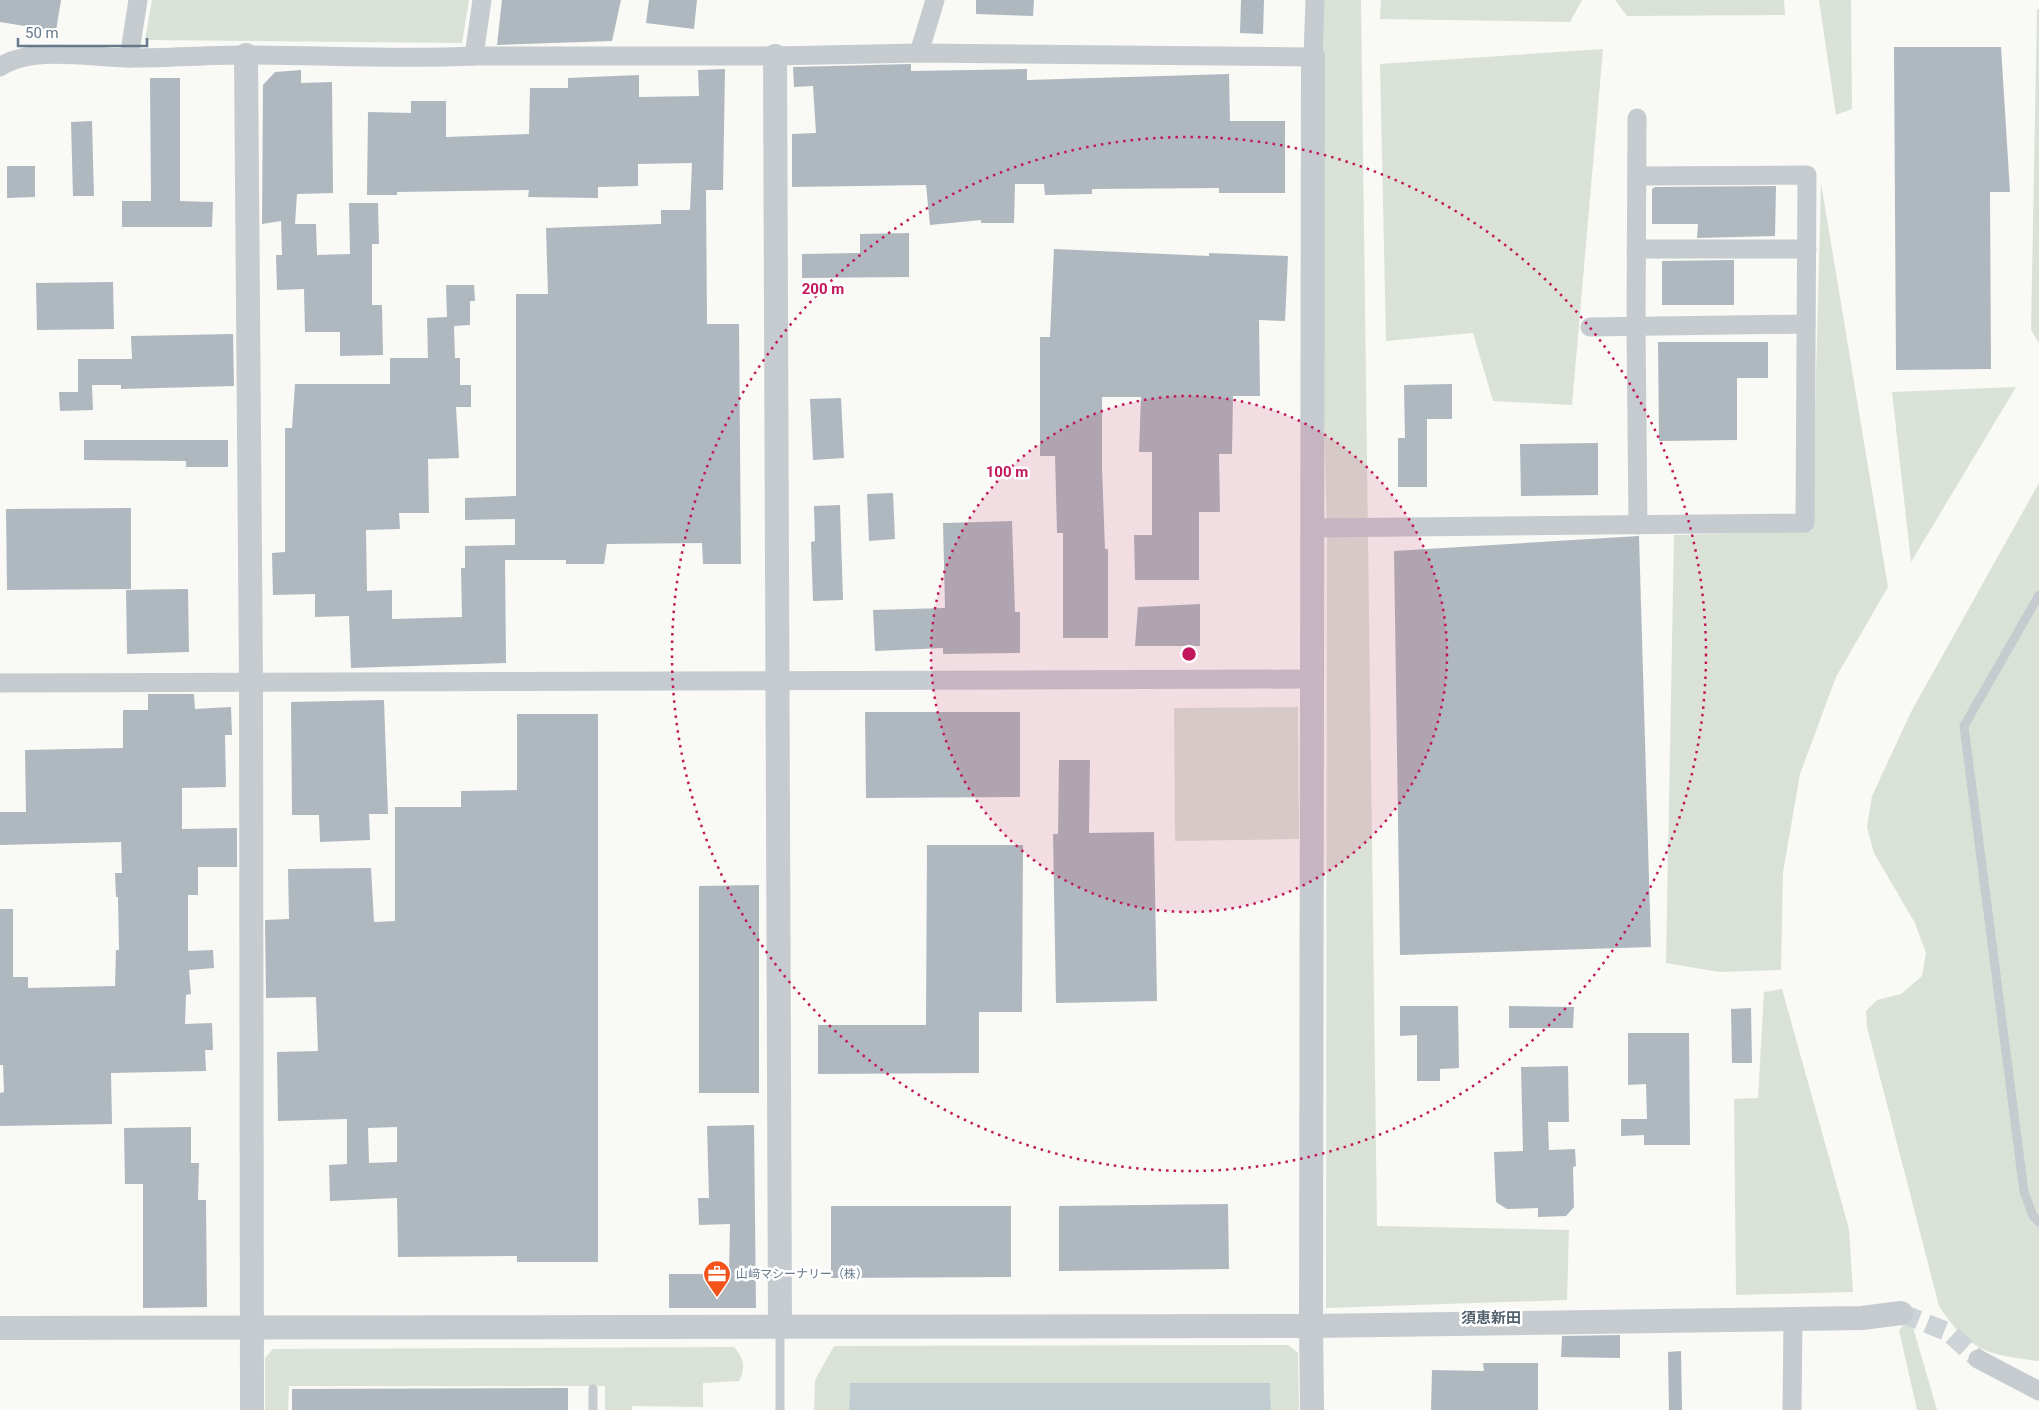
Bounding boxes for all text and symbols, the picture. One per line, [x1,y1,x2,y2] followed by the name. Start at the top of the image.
[18,15,146,47] scale bar
[25,24,59,42] text: 50 m
[802,280,844,298] text: 200 m
[986,463,1028,481] text: 100 m
[1180,645,1198,663] centre of rings
[702,1259,732,1298] office icon: 山﨑マシーナリー（株）
[736,1267,868,1281] place label: 山﨑マシーナリー（株）
[1461,1309,1521,1327] district label: 須恵新田

